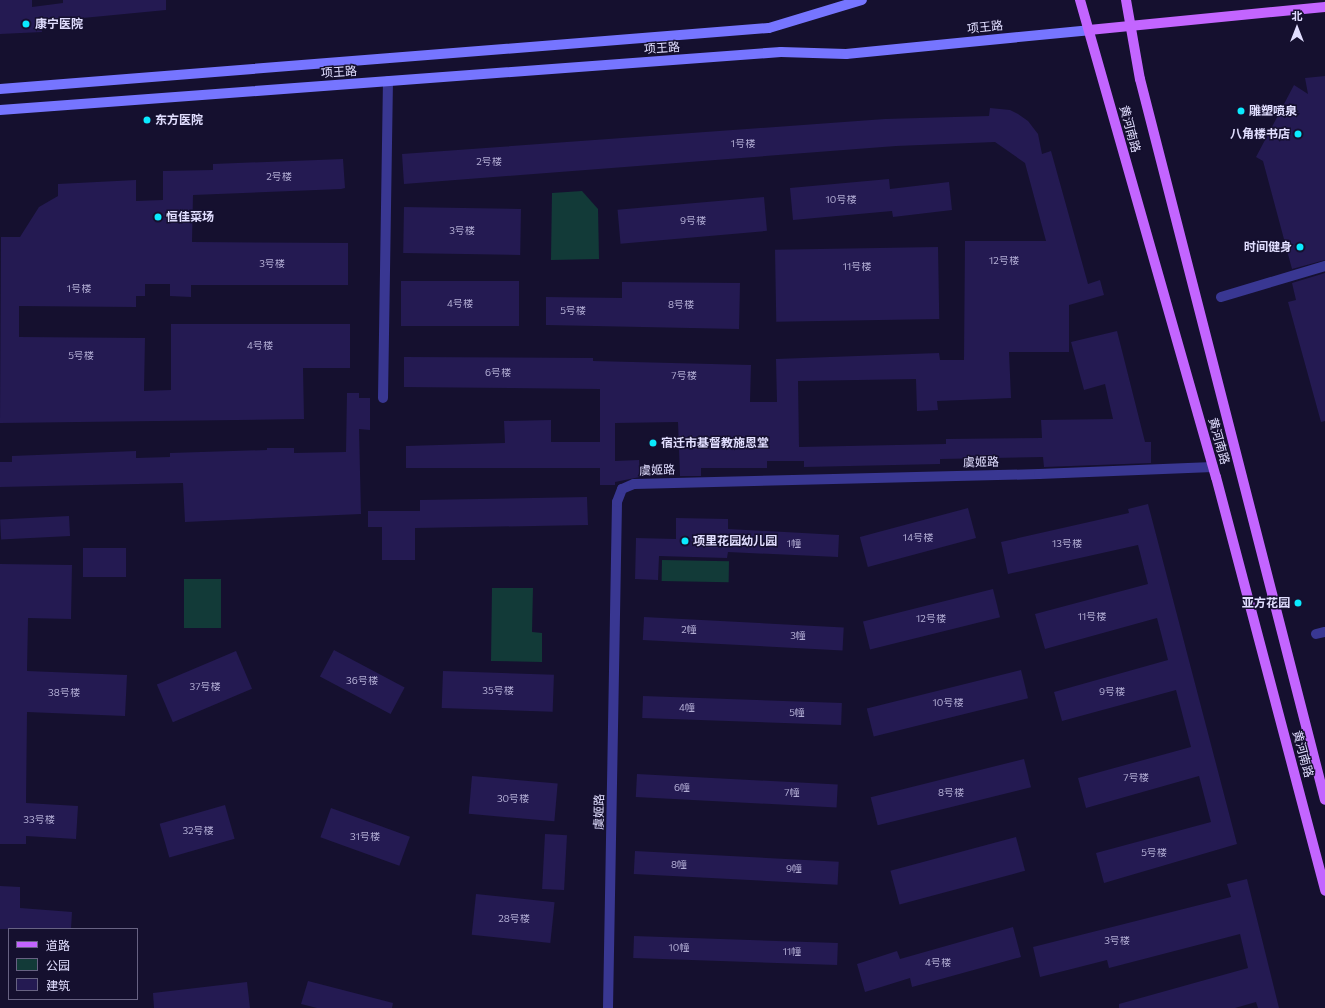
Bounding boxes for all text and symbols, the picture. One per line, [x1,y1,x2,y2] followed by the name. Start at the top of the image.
[1277,8,1317,48] north arrow
[1292,9,1303,22] text: 北
[35,17,83,31] place label: 康宁医院
[20,18,32,30] marker: 康宁医院
[966,18,1004,36] street label: 项王路
[644,40,680,56] street label: 项王路
[321,64,357,80] street label: 项王路
[1117,104,1143,154] street label: 黄河南路
[1249,104,1297,118] place label: 雕塑喷泉
[1236,106,1246,116] marker: 雕塑喷泉
[155,113,203,127] place label: 东方医院
[142,115,152,125] marker: 东方医院
[1230,127,1290,141] place label: 八角楼书店
[1293,129,1303,139] marker: 八角楼书店
[731,138,755,150] house number: 1号楼
[476,156,502,168] house number: 2号楼
[266,171,292,183] house number: 2号楼
[826,194,856,206] house number: 10号楼
[166,210,214,224] place label: 恒佳菜场
[153,212,163,222] marker: 恒佳菜场
[680,215,706,227] house number: 9号楼
[449,225,475,237] house number: 3号楼
[1244,240,1292,254] place label: 时间健身
[1295,242,1305,252] marker: 时间健身
[989,255,1019,267] house number: 12号楼
[259,258,285,270] house number: 3号楼
[843,261,871,273] house number: 11号楼
[67,283,91,295] house number: 1号楼
[447,298,473,310] house number: 4号楼
[668,299,694,311] house number: 8号楼
[560,305,586,317] house number: 5号楼
[247,340,273,352] house number: 4号楼
[68,350,94,362] house number: 5号楼
[485,367,511,379] house number: 6号楼
[671,370,697,382] house number: 7号楼
[1205,416,1233,466] street label: 黄河南路
[661,436,769,450] place label: 宿迁市基督教施恩堂
[648,438,658,448] marker: 宿迁市基督教施恩堂
[963,454,999,470] street label: 虞姬路
[639,462,675,478] street label: 虞姬路
[903,532,933,544] house number: 14号楼
[693,534,777,548] place label: 项里花园幼儿园
[680,536,690,546] marker: 项里花园幼儿园
[787,538,801,550] house number: 1幢
[1052,538,1082,550] house number: 13号楼
[1242,596,1290,610] place label: 亚方花园
[1293,598,1303,608] marker: 亚方花园
[1078,611,1106,623] house number: 11号楼
[916,613,946,625] house number: 12号楼
[681,624,697,636] house number: 2幢
[790,630,806,642] house number: 3幢
[346,675,378,687] house number: 36号楼
[190,681,220,693] house number: 37号楼
[482,685,514,697] house number: 35号楼
[1099,686,1125,698] house number: 9号楼
[48,687,80,699] house number: 38号楼
[933,697,963,709] house number: 10号楼
[679,702,695,714] house number: 4幢
[789,707,805,719] house number: 5幢
[1290,729,1316,779] street label: 黄河南路
[1123,772,1149,784] house number: 7号楼
[674,782,690,794] house number: 6幢
[784,787,800,799] house number: 7幢
[938,787,964,799] house number: 8号楼
[497,793,529,805] house number: 30号楼
[591,794,607,830] street label: 虞姬路
[23,814,55,826] house number: 33号楼
[182,825,214,837] house number: 32号楼
[350,831,380,843] house number: 31号楼
[1141,847,1167,859] house number: 5号楼
[671,859,687,871] house number: 8幢
[786,863,802,875] house number: 9幢
[498,913,530,925] house number: 28号楼
[8,928,138,1000] legend
[1104,935,1130,947] house number: 3号楼
[46,938,70,952] text: 道路
[669,942,689,954] house number: 10幢
[783,946,801,958] house number: 11幢
[925,957,951,969] house number: 4号楼
[46,958,70,972] text: 公园
[46,978,70,992] text: 建筑

